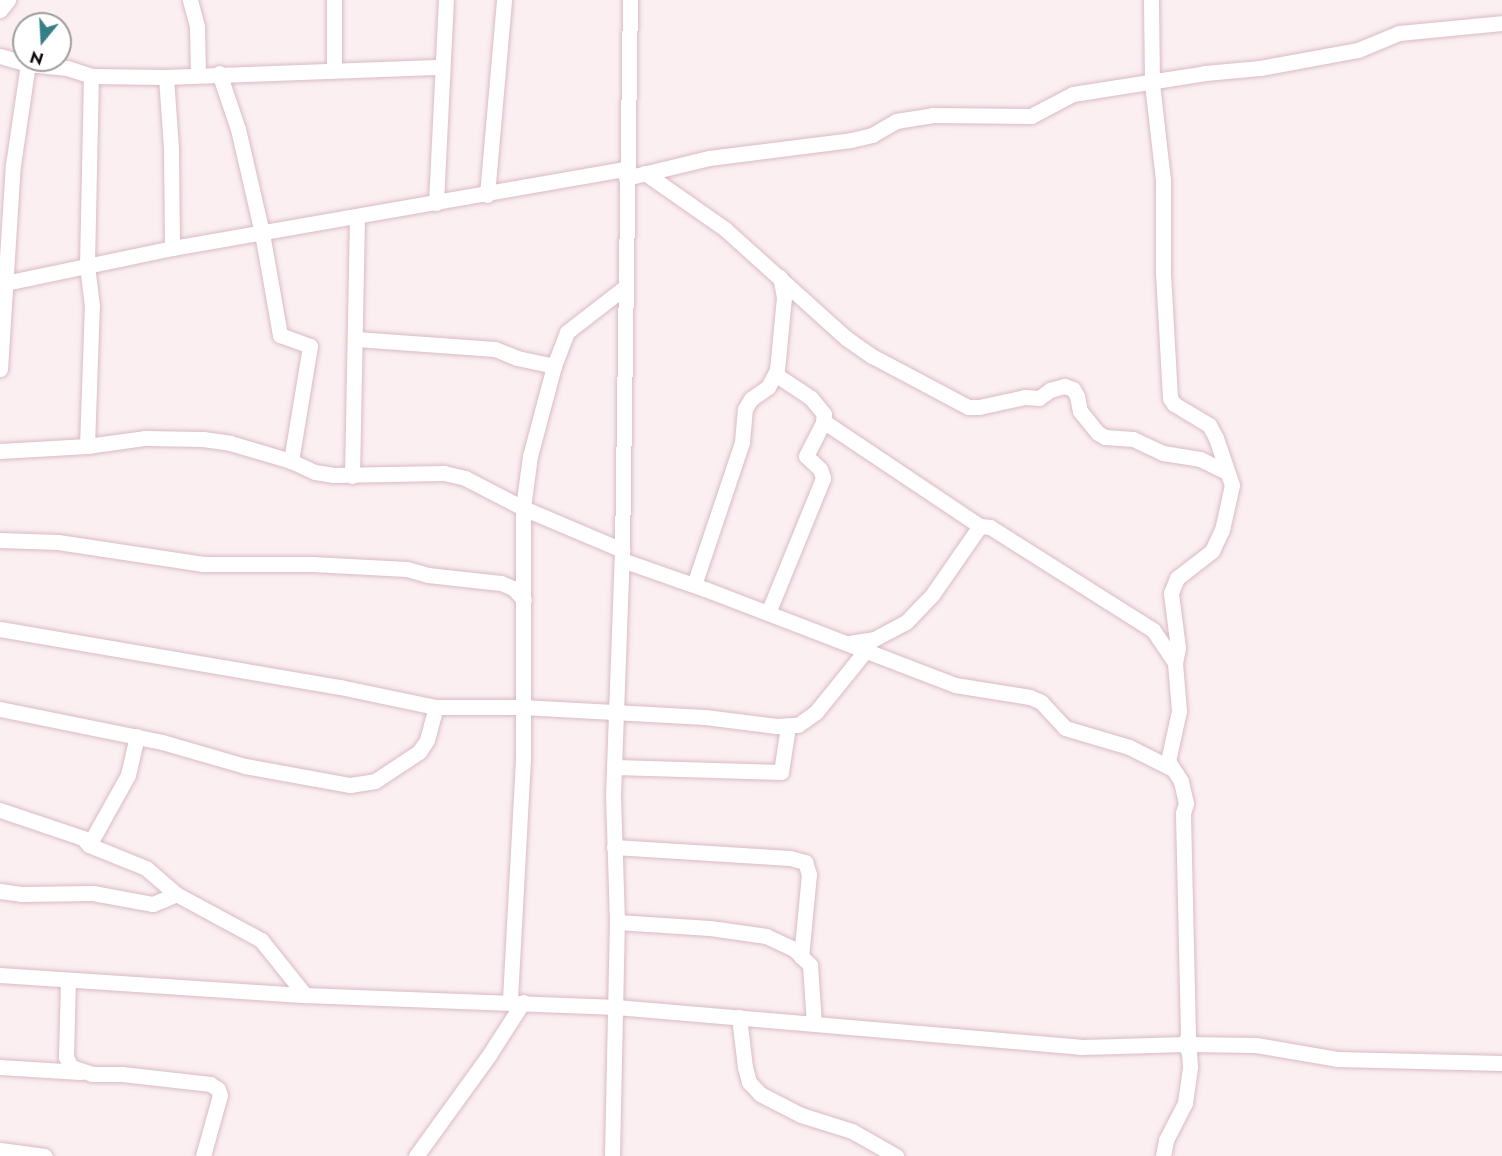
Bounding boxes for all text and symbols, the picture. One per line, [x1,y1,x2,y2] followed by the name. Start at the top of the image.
[12,12,72,72] north arrow
[27,45,47,71] text: N

